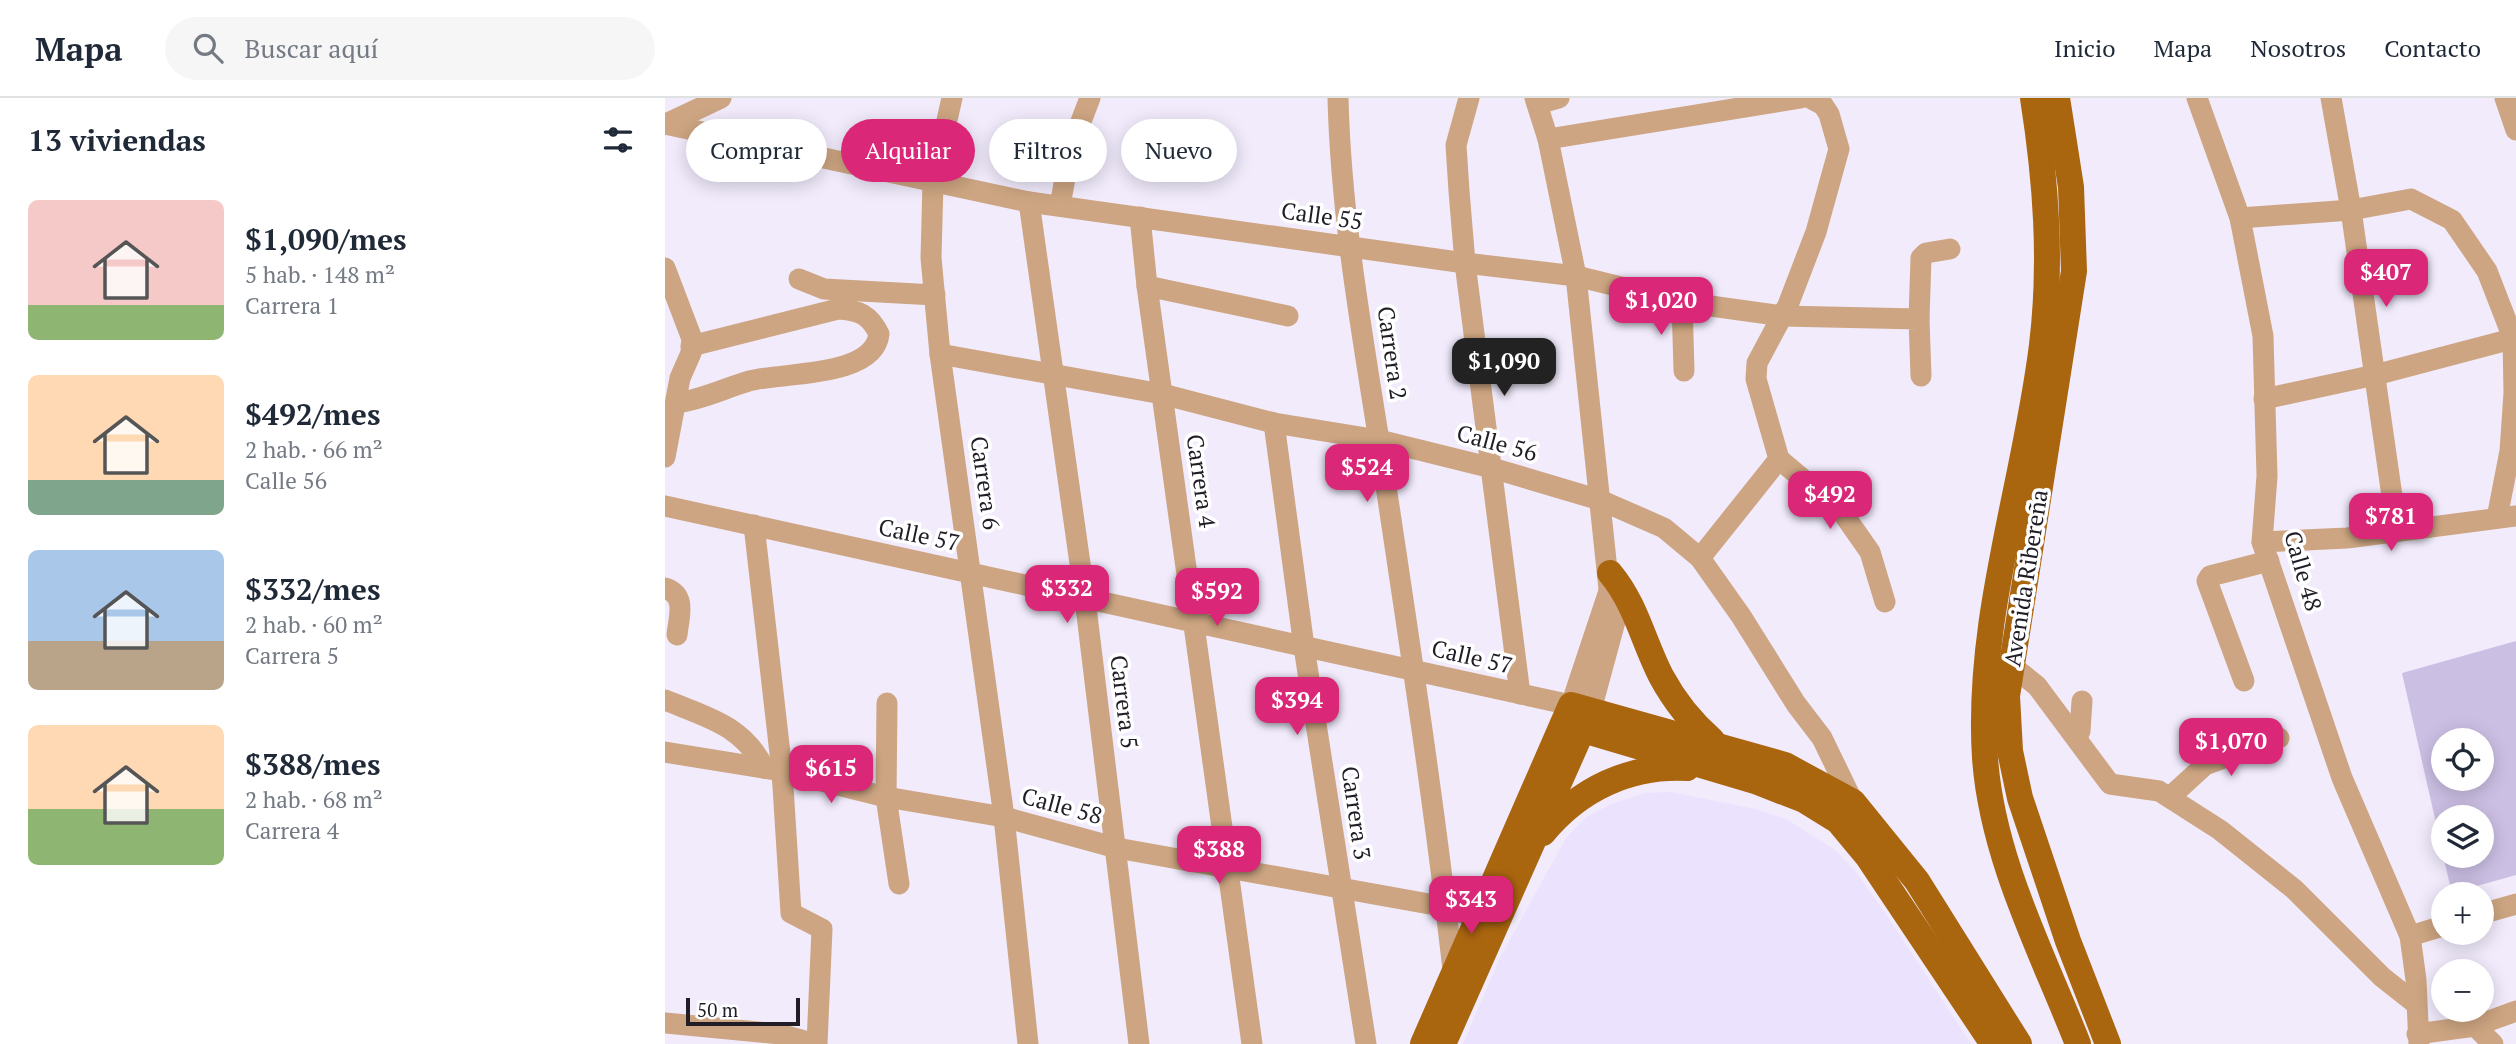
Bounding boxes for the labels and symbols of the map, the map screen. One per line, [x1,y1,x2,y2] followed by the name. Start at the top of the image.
[1279,194,1365,237] street label: Calle 55
[2345,250,2427,309] pin: $407
[1604,278,1718,337] pin: $1,020
[1371,304,1414,402] street label: Carrera 2
[1447,338,1561,398] pin: $1,090
[1454,417,1541,468] street label: Calle 56
[1180,432,1223,530] street label: Carrera 4
[964,434,1007,532] street label: Carrera 6
[1326,444,1408,504] pin: $524
[1789,472,1871,531] pin: $492
[1996,487,2055,669] street label: Avenida Ribereña
[2350,494,2432,553] pin: $781
[876,511,962,558] street label: Calle 57
[2277,527,2330,615] street label: Calle 48
[1026,566,1108,625] pin: $332
[1176,568,1258,628] pin: $592
[1429,632,1516,681] street label: Calle 57
[1103,653,1146,750] street label: Carrera 5
[1256,678,1338,737] pin: $394
[2174,718,2288,778] pin: $1,070
[790,746,872,805] pin: $615
[1335,764,1378,862] street label: Carrera 3
[1019,780,1106,831] street label: Calle 58
[1178,826,1260,886] pin: $388
[1430,876,1512,936] pin: $343
[686,995,800,1027] scale bar

